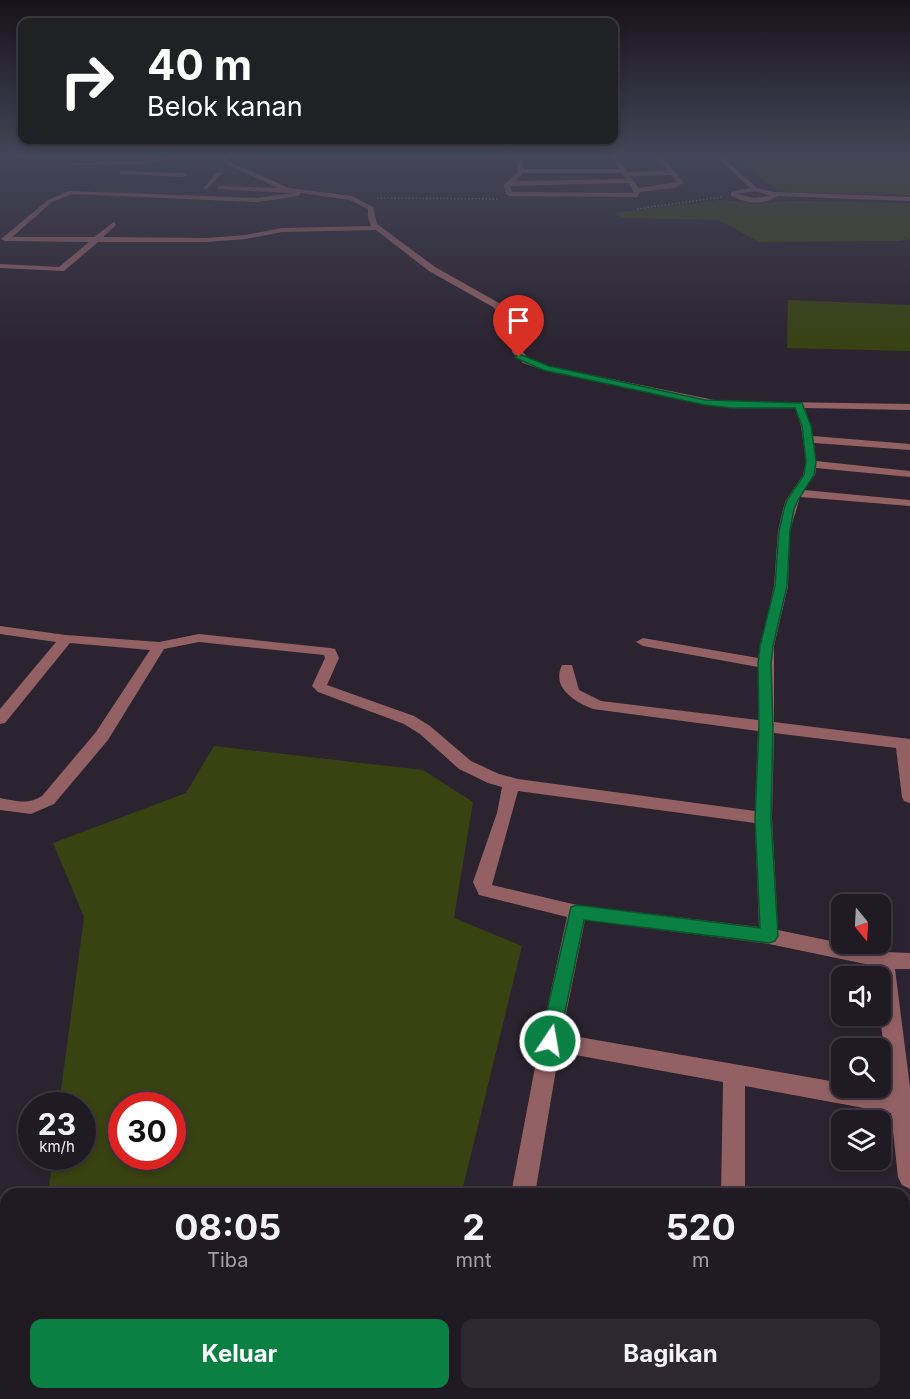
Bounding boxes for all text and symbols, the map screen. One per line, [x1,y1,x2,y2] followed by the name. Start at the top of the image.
[147,39,252,90] text: 40 m
[48,42,126,120] icon: right
[147,90,303,123] text: Belok kanan
[493,295,544,357] pin
[502,304,535,337] icon: arrive
[831,894,891,954] north arrow
[831,894,891,1170] map controls
[831,966,891,1026] button: sound
[518,1009,582,1073] position arrow
[831,1038,891,1098] button: search
[108,1092,186,1170] speed limit sign: 30
[38,1106,76,1142] text: 23
[831,1110,891,1170] button: layers
[39,1137,75,1156] text: km/h
[174,1205,281,1249] text: 08:05
[462,1205,485,1249] text: 2
[666,1205,736,1249] text: 520
[207,1248,249,1272] text: Tiba
[456,1248,491,1272] text: mnt
[692,1248,710,1272] text: m
[30,1319,449,1388] button: Keluar
[461,1319,880,1388] button: Bagikan

